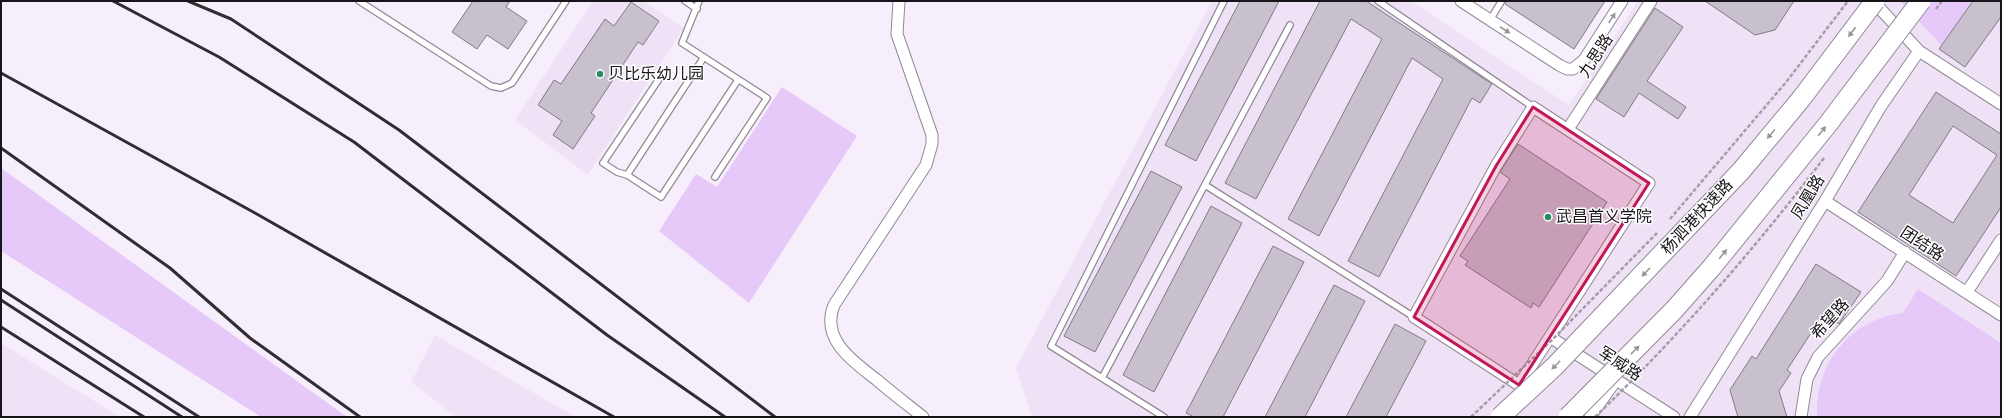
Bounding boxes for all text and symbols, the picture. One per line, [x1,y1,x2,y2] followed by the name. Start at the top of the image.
[1608,12,1615,23] one-way arrow
[1500,26,1510,34] one-way arrow
[1848,27,1856,37] one-way arrow
[1575,31,1616,80] street label: 九思路
[608,65,704,82] place label: 贝比乐幼儿园
[595,69,605,79] marker: 贝比乐幼儿园
[1818,126,1826,137] one-way arrow
[1767,129,1776,139] one-way arrow
[1788,172,1827,222] street label: 凤凰路
[1658,176,1736,258] street label: 杨泗港快速路
[1556,208,1652,225] place label: 武昌首义学院
[1543,212,1553,222] marker: 武昌首义学院
[1898,223,1947,264] street label: 团结路
[1718,249,1727,260] one-way arrow
[1642,267,1651,277] one-way arrow
[1807,295,1852,342] street label: 希望路
[1596,343,1645,384] street label: 军威路
[1630,345,1640,355] one-way arrow
[1551,360,1561,370] one-way arrow

